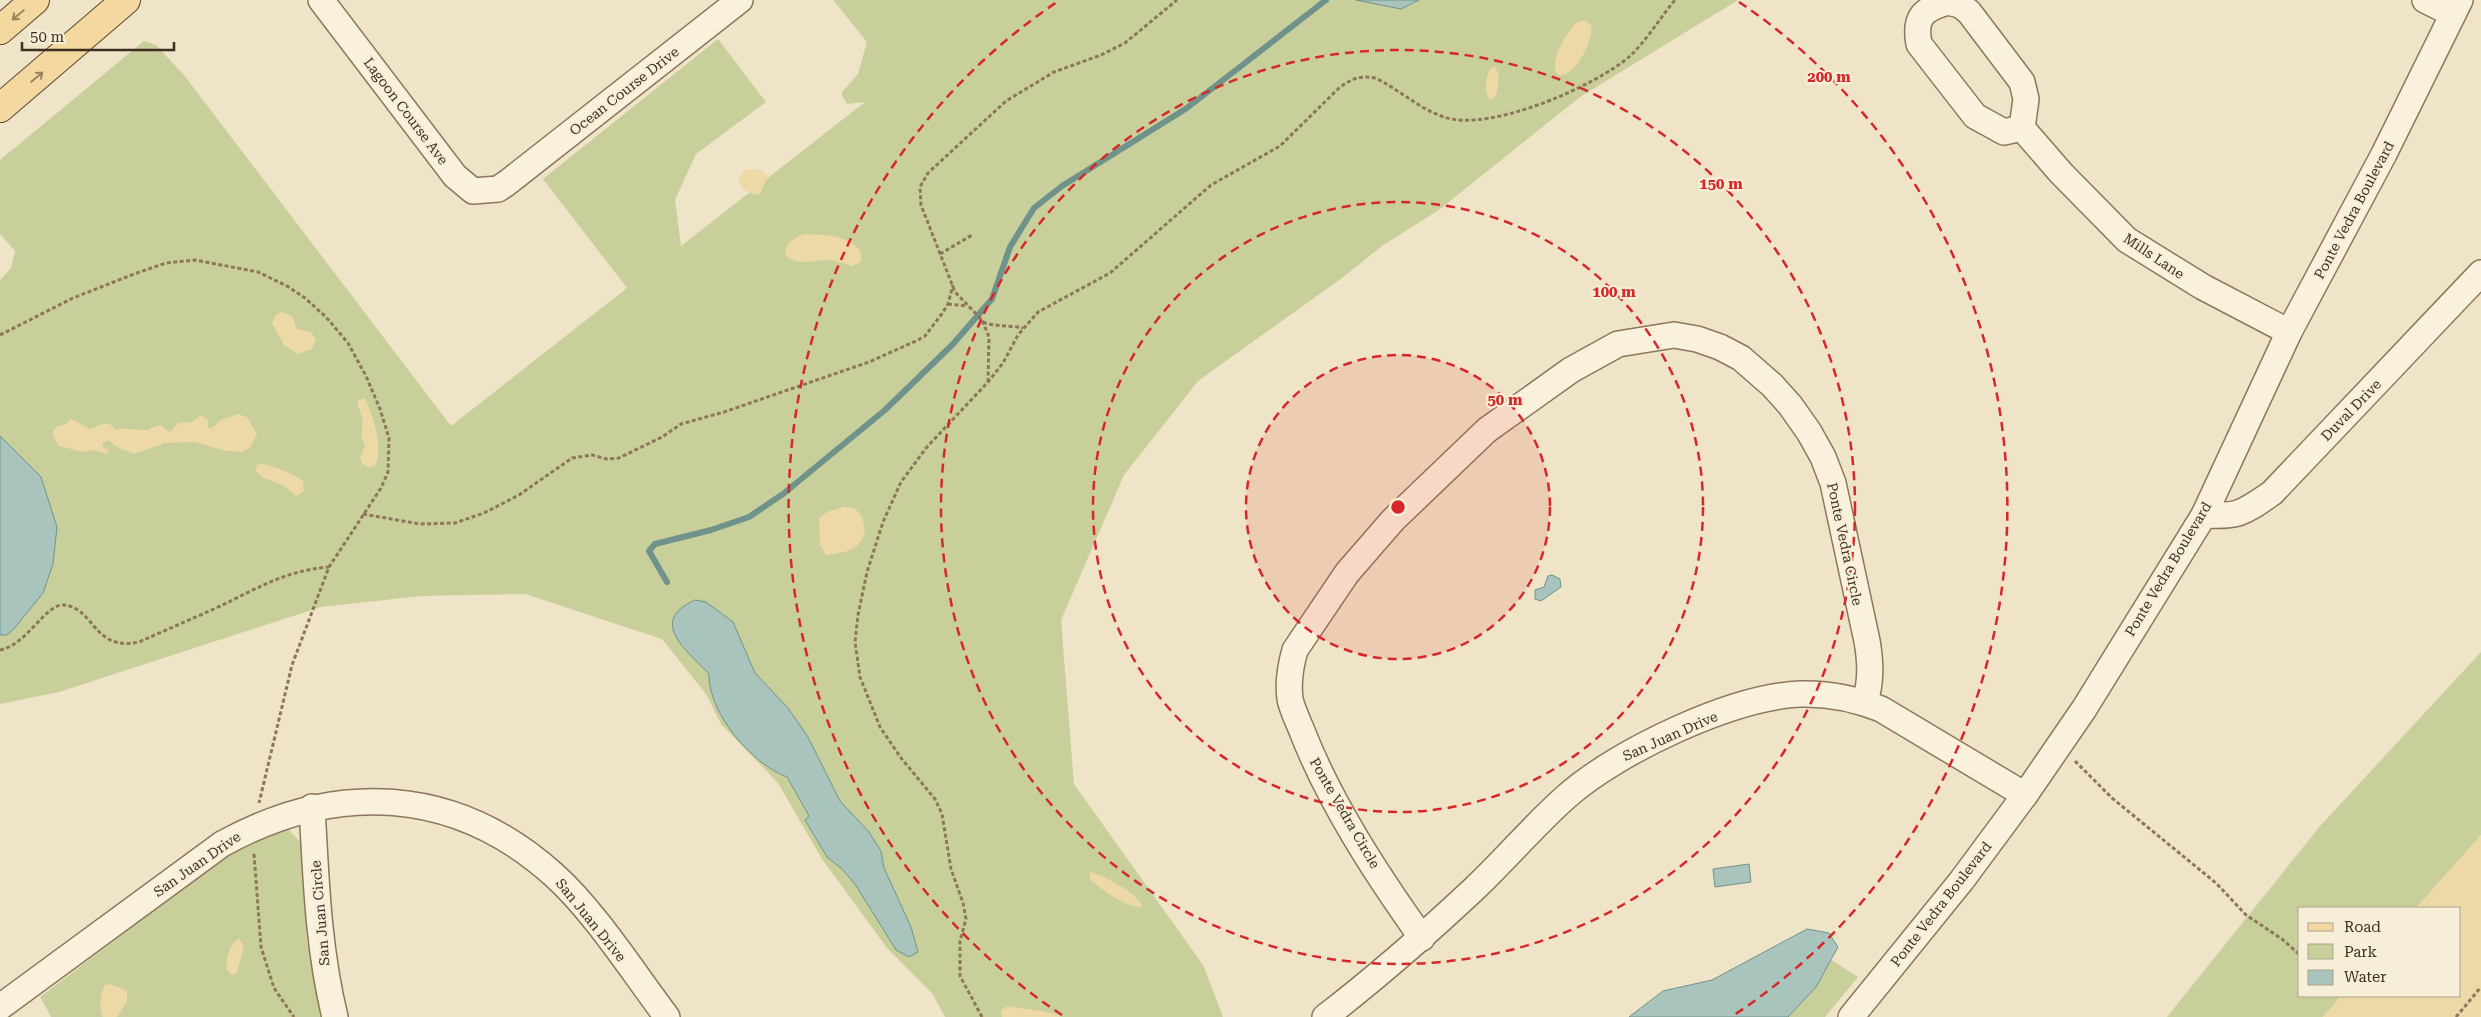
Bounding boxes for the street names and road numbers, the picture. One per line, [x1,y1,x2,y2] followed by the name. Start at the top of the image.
[566,43,682,139] street label: Ocean Course Drive
[361,54,452,168] street label: Lagoon Course Ave
[2311,138,2397,282] street label: Ponte Vedra Boulevard
[2121,230,2188,282] street label: Mills Lane
[2318,376,2385,444] street label: Duval Drive
[1824,481,1866,607] street label: Ponte Vedra Circle
[2122,499,2214,639] street label: Ponte Vedra Boulevard
[1620,708,1720,764] street label: San Juan Drive
[1307,755,1383,871] street label: Ponte Vedra Circle
[151,828,244,900] street label: San Juan Drive
[1887,838,1995,970] street label: Ponte Vedra Boulevard
[307,859,333,966] street label: San Juan Circle
[553,875,630,965] street label: San Juan Drive

